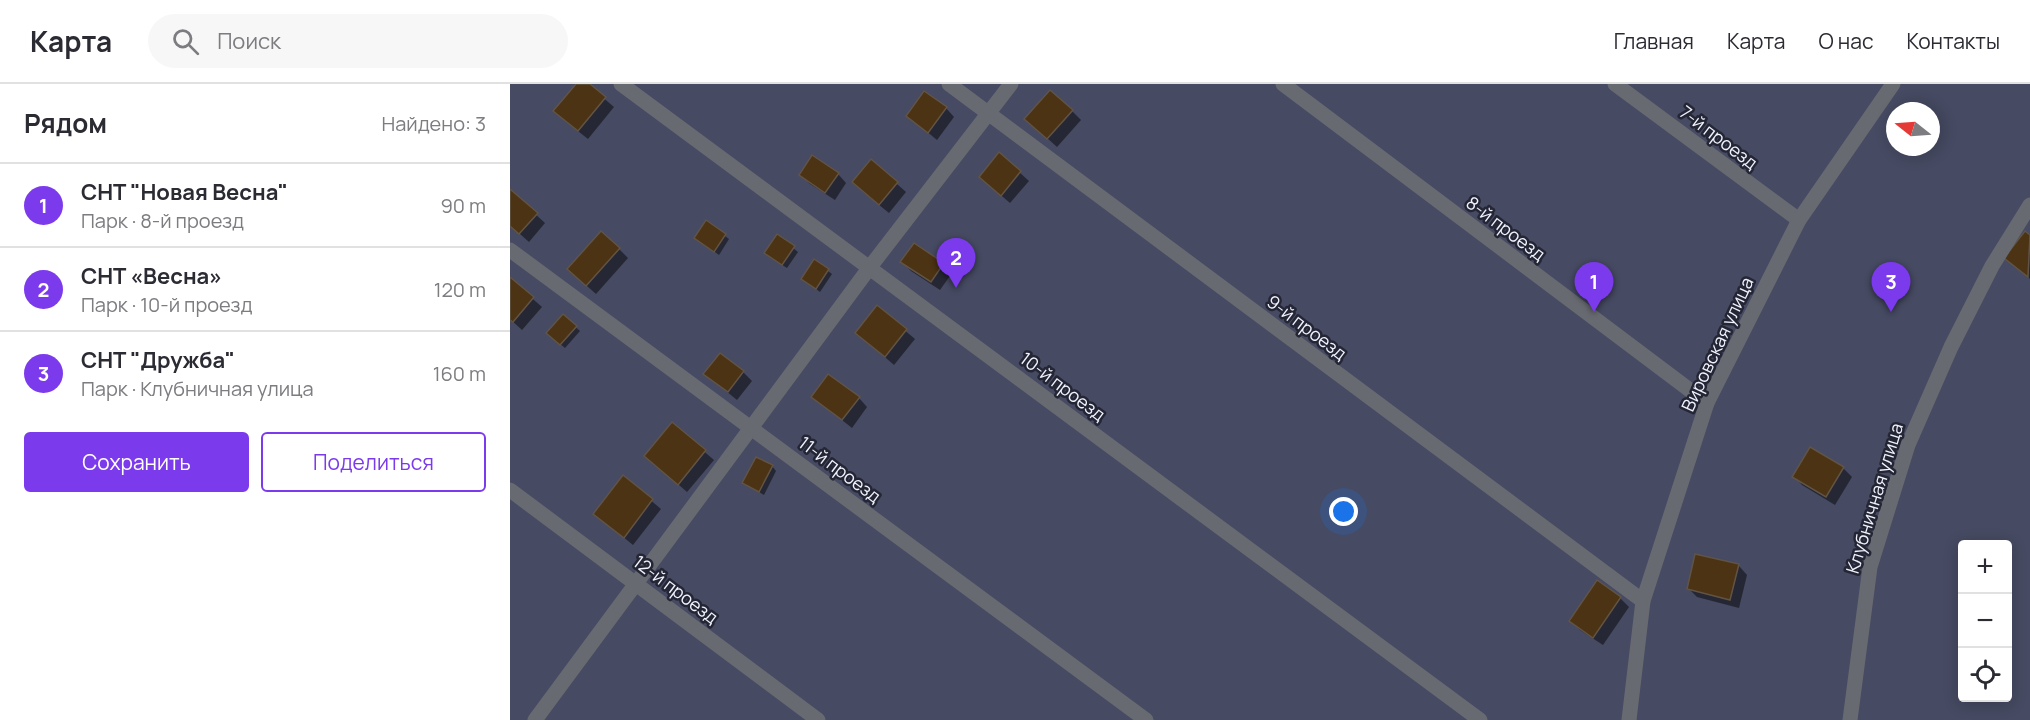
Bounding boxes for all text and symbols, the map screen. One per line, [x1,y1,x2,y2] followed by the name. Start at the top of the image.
[148,14,568,68] search box
[30,22,112,60] text: Карта
[169,25,202,58] icon: search
[217,26,281,56] text: Поиск
[1614,27,1694,55] text: Главная
[1727,27,1785,55] text: Карта
[1818,27,1874,55] text: О нас
[1907,27,2000,55] text: Контакты
[1675,100,1763,174] street label: 7-й проезд
[1886,102,1940,156] north arrow
[24,105,107,141] text: Рядом
[381,110,486,137] text: Найдено: 3
[81,177,288,207] text: СНТ "Новая Весна"
[1461,190,1551,266] street label: 8-й проезд
[39,192,48,219] text: 1
[440,192,486,219] text: 90 m
[81,207,244,234] text: Парк · 8-й проезд
[936,238,976,288] pin: 2
[81,261,222,291] text: СНТ «Весна»
[1574,262,1614,312] pin: 1
[1872,262,1910,312] pin: 3
[1675,273,1759,415] street label: Вировская улица
[38,276,49,303] text: 2
[434,276,486,303] text: 120 m
[1262,289,1352,365] street label: 9-й проезд
[81,291,252,318] text: Парк · 10-й проезд
[81,345,235,375] text: СНТ "Дружба"
[1015,346,1111,426] street label: 10-й проезд
[38,360,49,387] text: 3
[433,360,486,387] text: 160 m
[81,375,314,402] text: Парк · Клубничная улица
[1840,420,1908,576] street label: Клубничная улица
[794,430,886,508] street label: 11-й проезд
[24,432,249,492] button: Сохранить
[261,432,486,492] button: Поделиться
[1329,497,1358,526] your location
[1958,540,2012,702] map controls
[1958,540,2012,594] button: +
[629,549,723,629] street label: 12-й проезд
[1958,594,2012,648] button: −
[1958,648,2012,702] button: locate

